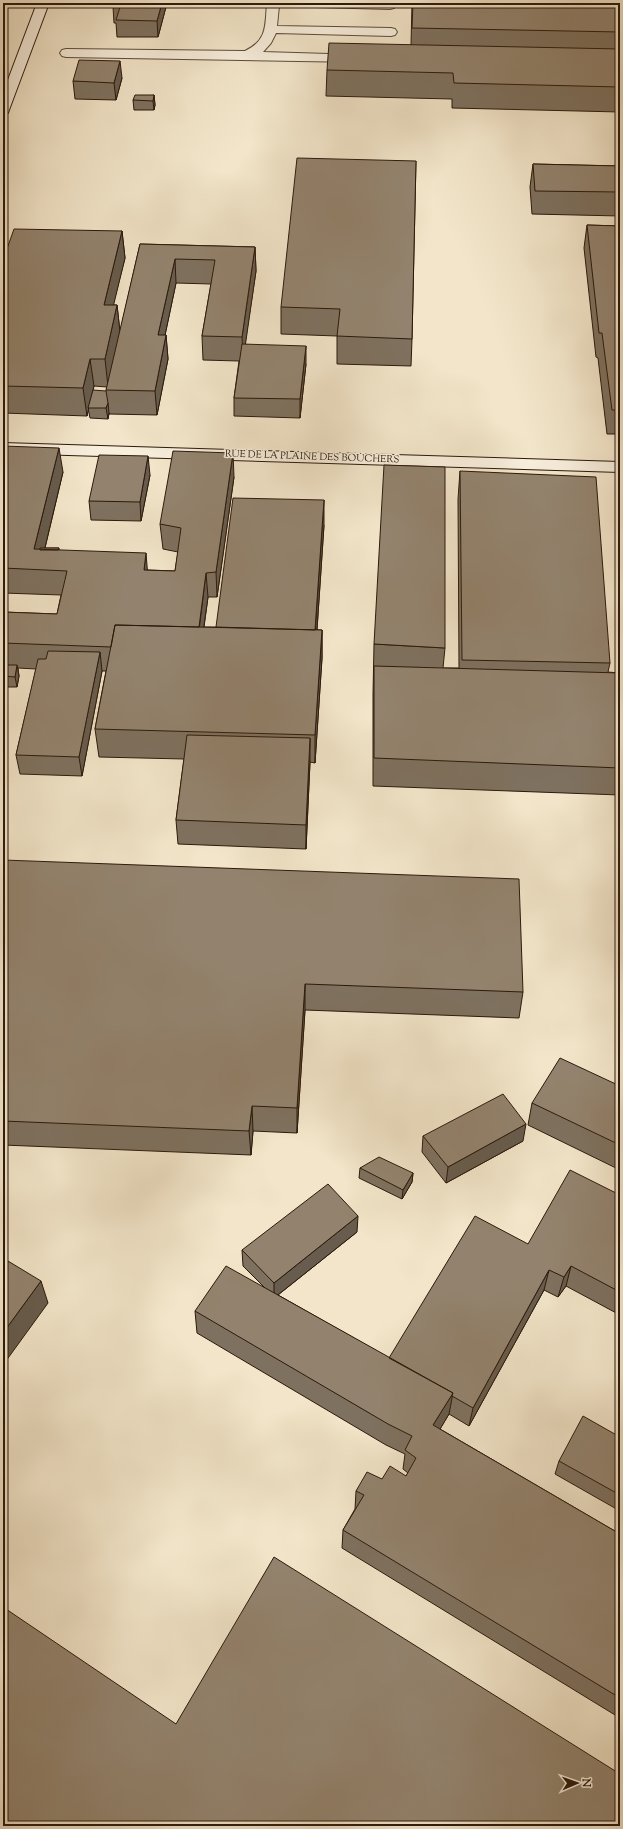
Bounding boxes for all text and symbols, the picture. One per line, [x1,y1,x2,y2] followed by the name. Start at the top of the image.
[225,446,400,468] street label: RUE DE LA PLAINE DES BOUCHERS
[557,1763,597,1803] north arrow
[578,1777,594,1788] text: N

